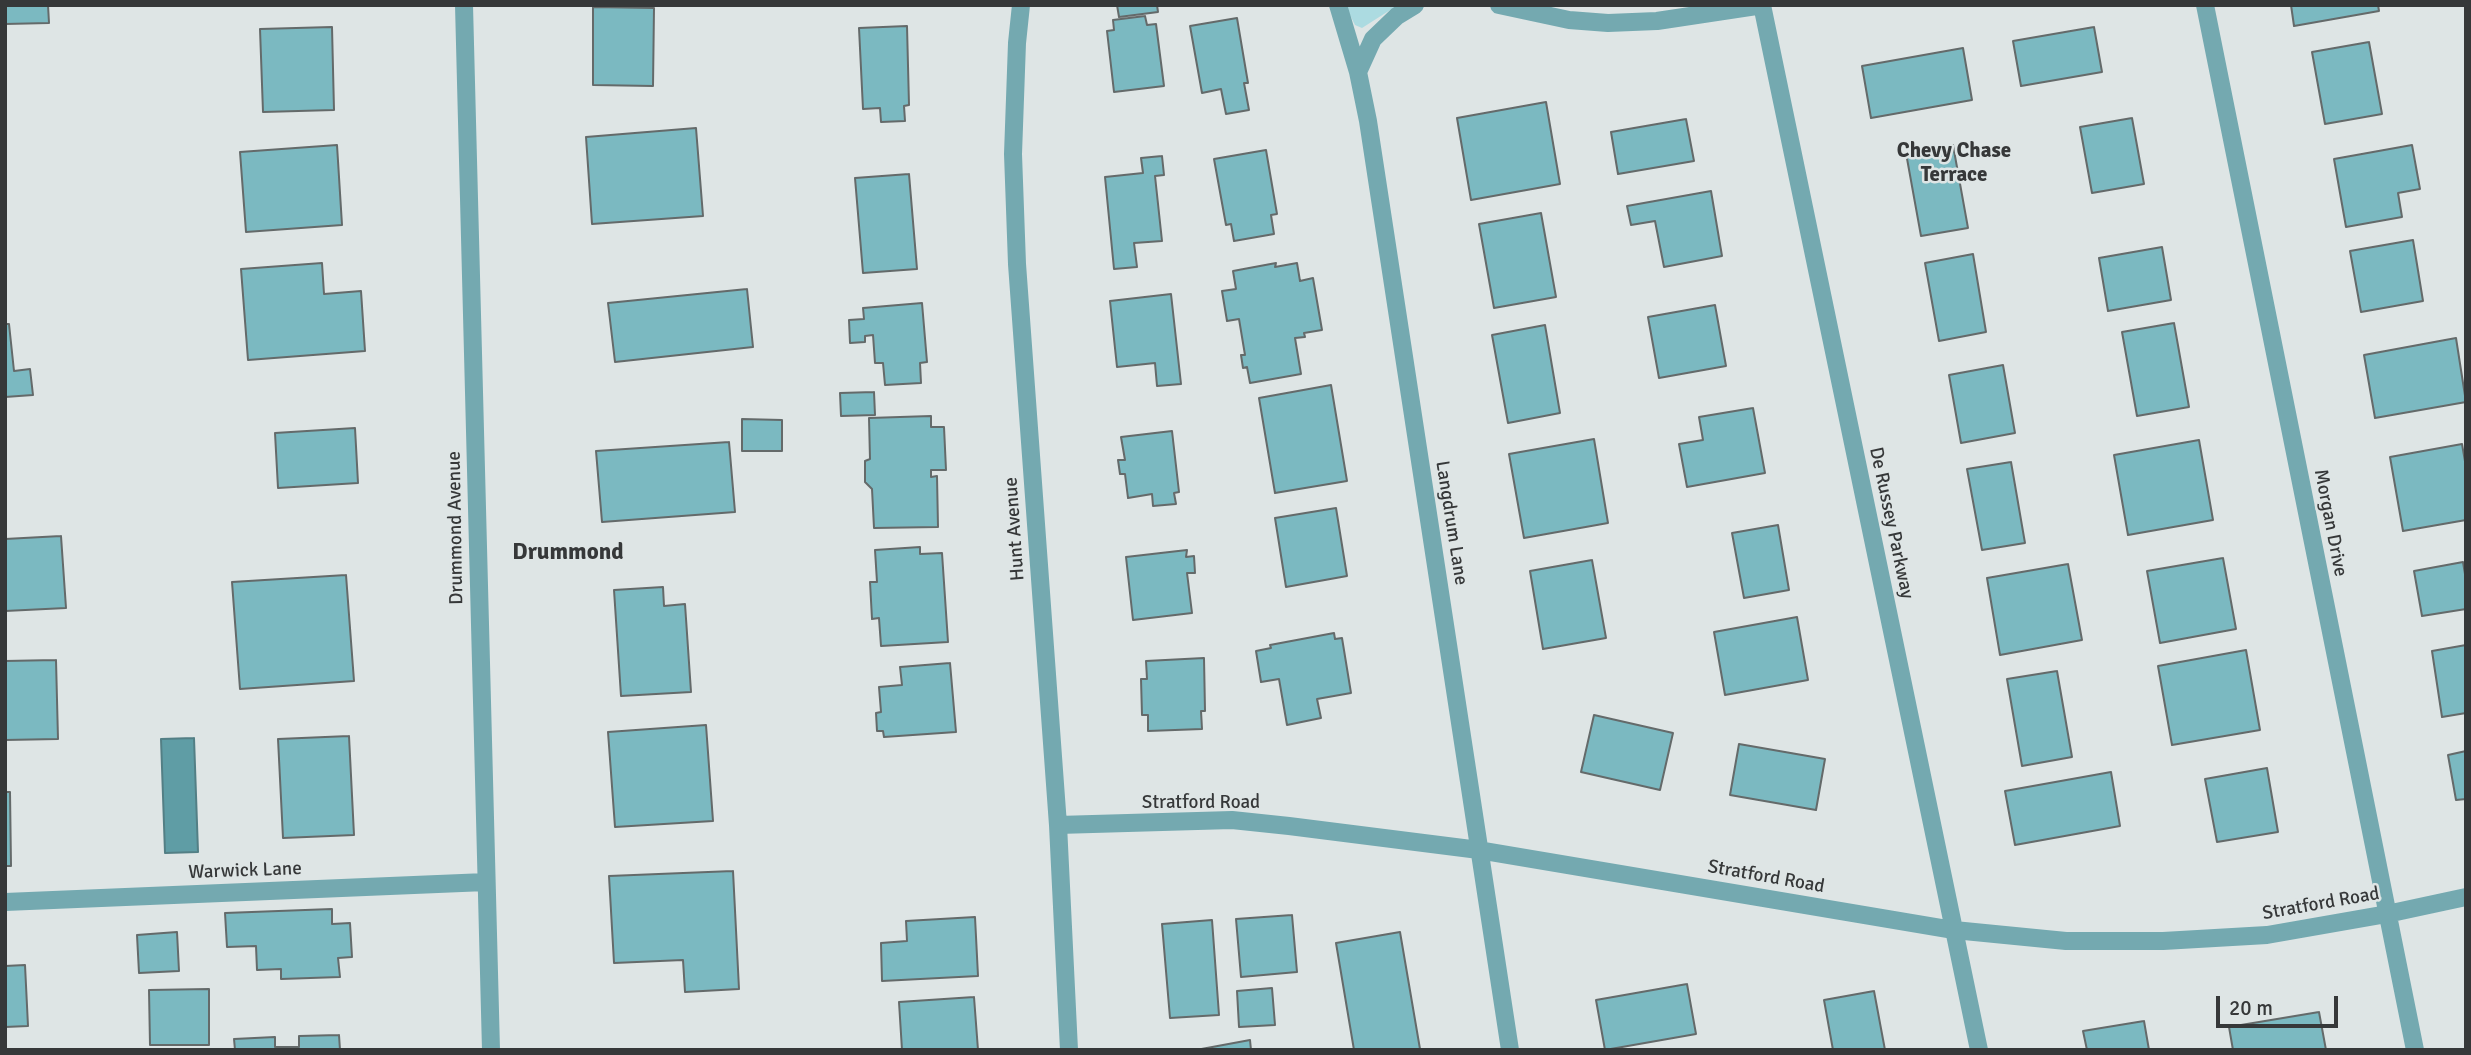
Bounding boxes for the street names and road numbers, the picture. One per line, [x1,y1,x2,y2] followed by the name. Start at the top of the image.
[1864,445,1918,601] street label: De Russey Parkway
[443,451,469,605] street label: Drummond Avenue
[1430,459,1472,587] street label: Langdrum Lane
[2308,467,2352,579] street label: Morgan Drive
[1000,476,1030,582] street label: Hunt Avenue
[1142,792,1260,814] street label: Stratford Road
[1706,856,1826,898] street label: Stratford Road
[188,858,302,884] street label: Warwick Lane
[2261,883,2381,925] street label: Stratford Road

